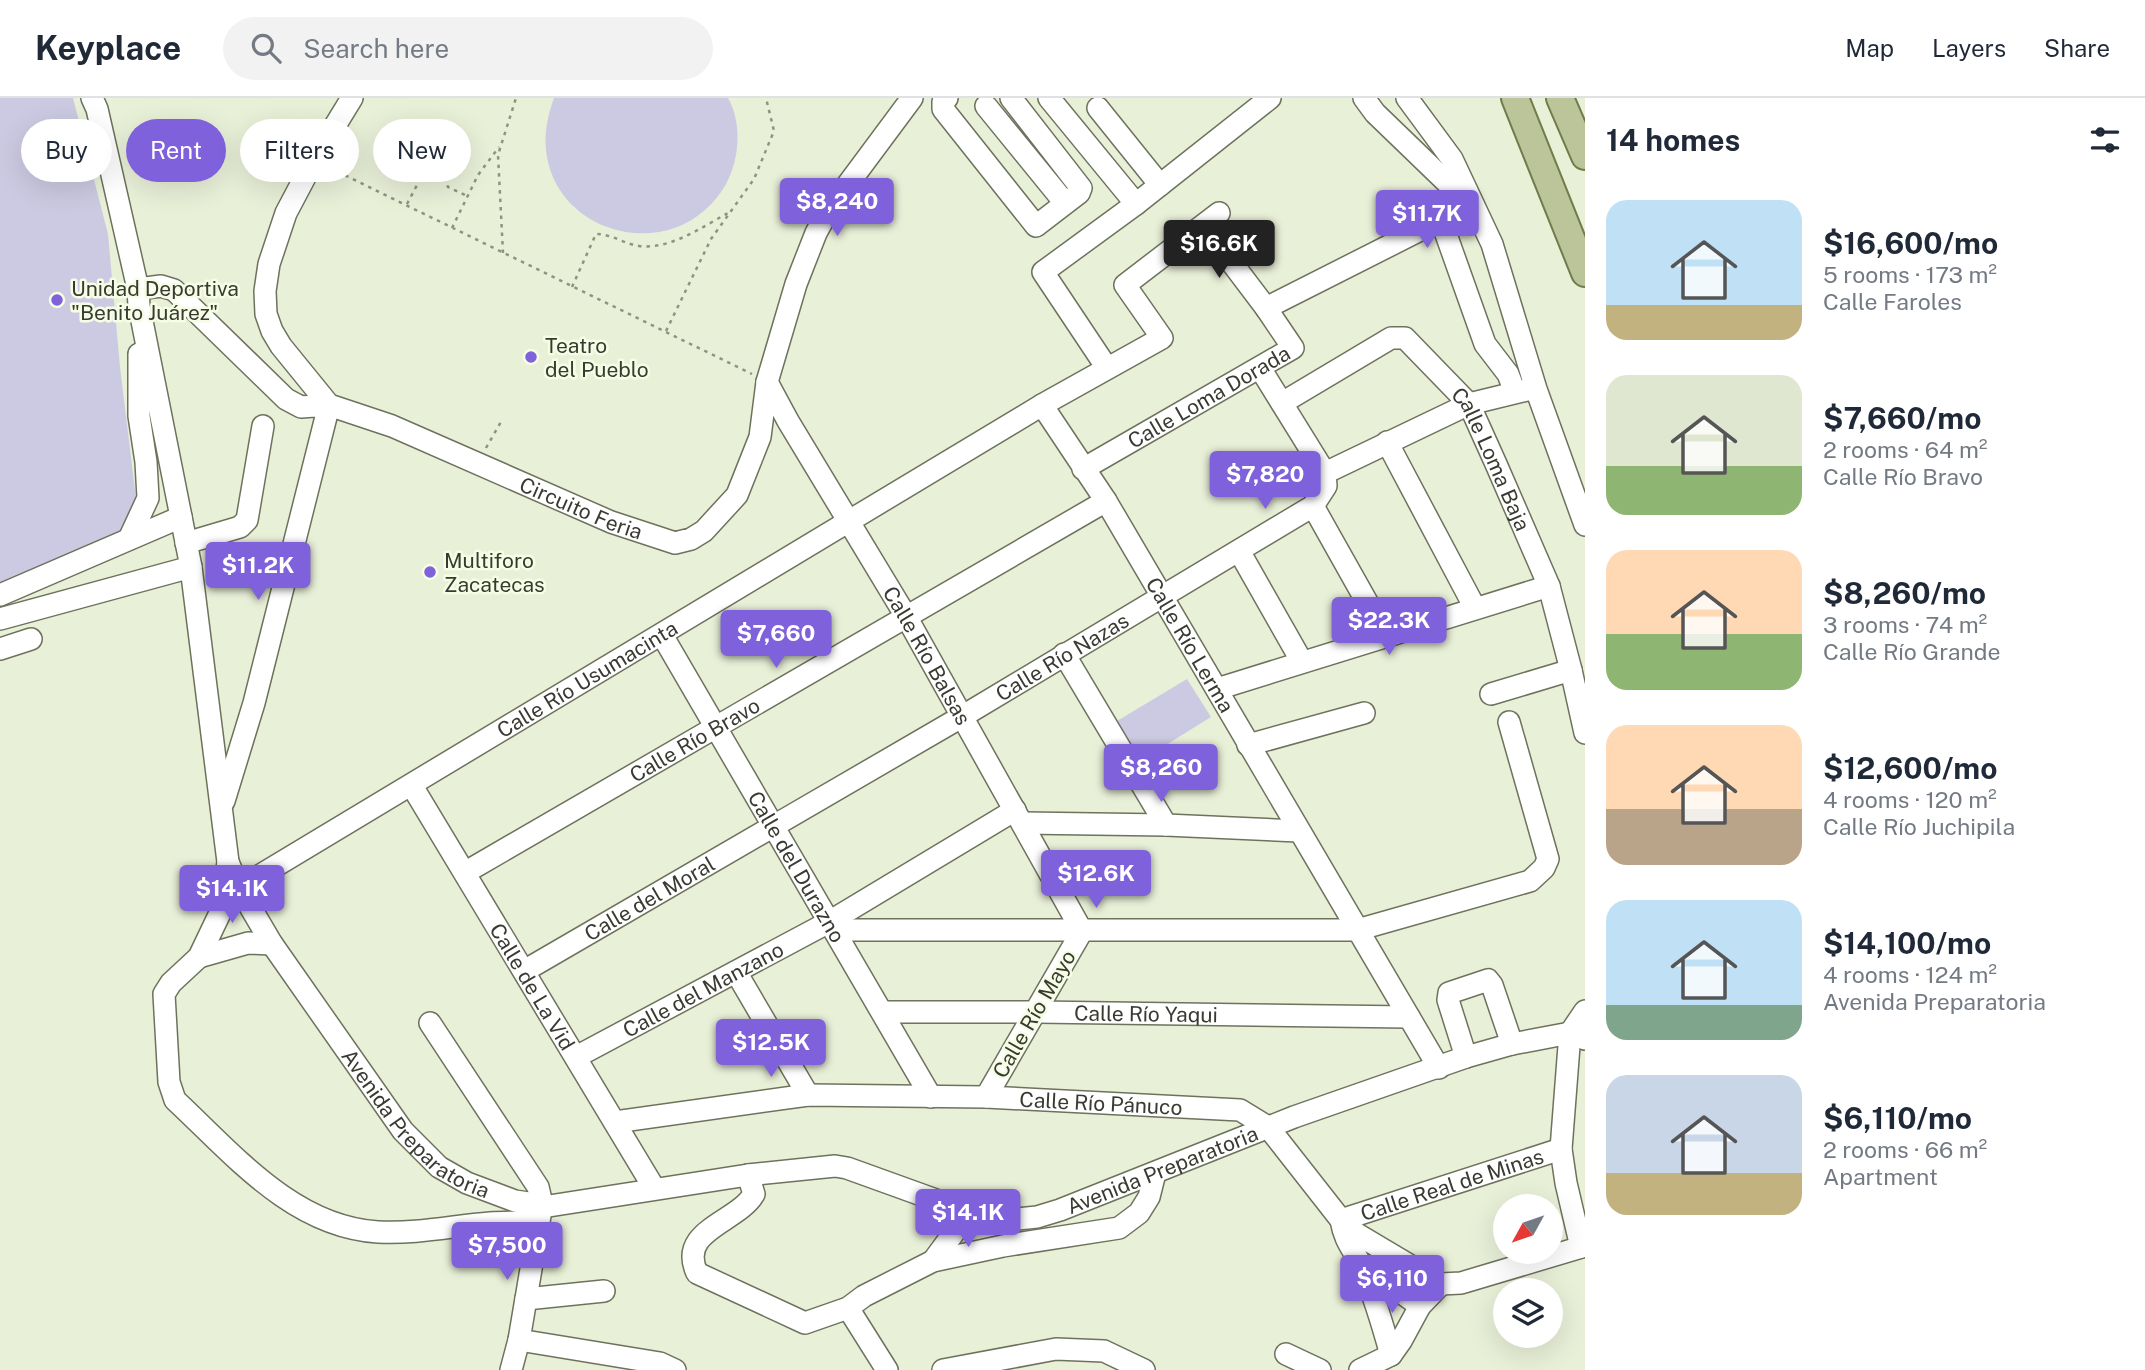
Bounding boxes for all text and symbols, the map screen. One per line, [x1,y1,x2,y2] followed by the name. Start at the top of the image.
[223,17,713,80] search box
[35,29,181,67] text: Keyplace
[247,29,285,67] icon: search
[303,33,449,64] text: Search here
[1845,34,1894,62] text: Map
[1932,34,2006,62] text: Layers
[2044,34,2110,62] text: Share
[21,119,112,182] chip: Buy
[126,119,226,182] chip: Rent
[240,119,359,182] chip: Filters
[373,119,471,182] chip: New
[2086,121,2124,159] icon: filters
[1606,122,1740,158] text: 14 homes
[780,178,894,238] pin: $8,240
[796,187,878,214] text: $8,240
[1370,190,1484,250] pin: $11.7K
[1392,199,1462,226] text: $11.7K
[1162,220,1276,280] pin: $16.6K
[1823,225,1998,261] text: $16,600/mo
[1662,228,1746,312] icon: home
[1180,229,1258,256] text: $16.6K
[1823,261,1997,288] text: 5 rooms · 173 m²
[71,276,239,325] place label: Unidad Deportiva "Benito Juárez"
[1823,288,1962,315] text: Calle Faroles
[49,292,65,308] marker: Unidad Deportiva "Benito Juárez"
[545,333,649,382] place label: Teatro del Pueblo
[1123,340,1294,453] street label: Calle Loma Dorada
[523,349,539,365] marker: Teatro del Pueblo
[1447,382,1536,534] street label: Calle Loma Baja
[1823,400,1981,436] text: $7,660/mo
[1662,403,1746,487] icon: home
[1823,436,1987,463] text: 2 rooms · 64 m²
[1208,452,1322,511] pin: $7,820
[1226,460,1304,487] text: $7,820
[1823,463,1983,490] text: Calle Río Bravo
[516,471,646,544] street label: Circuito Feria
[201,542,315,602] pin: $11.2K
[444,548,545,597] place label: Multiforo Zacatecas
[221,551,295,578] text: $11.2K
[422,564,438,580] marker: Multiforo Zacatecas
[1141,573,1240,717] street label: Calle Río Lerma
[1823,575,1986,611] text: $8,260/mo
[1662,578,1746,662] icon: home
[878,581,977,729] street label: Calle Río Balsas
[1332,598,1446,657] pin: $22.3K
[1348,606,1430,633] text: $22.3K
[991,607,1133,706] street label: Calle Río Nazas
[719,610,833,670] pin: $7,660
[1823,611,1987,638] text: 3 rooms · 74 m²
[492,615,682,743] street label: Calle Río Usumacinta
[737,619,815,646] text: $7,660
[1823,638,2000,665] text: Calle Río Grande
[625,692,764,787] street label: Calle Río Bravo
[1104,744,1218,804] pin: $8,260
[1823,750,1997,786] text: $12,600/mo
[1120,753,1202,780] text: $8,260
[1662,753,1746,837] icon: home
[743,786,851,947] street label: Calle del Durazno
[1823,786,1997,813] text: 4 rooms · 120 m²
[1823,813,2015,840] text: Calle Río Juchipila
[1039,850,1153,910] pin: $12.6K
[580,851,719,946] street label: Calle del Moral
[1057,859,1135,886] text: $12.6K
[175,866,289,925] pin: $14.1K
[195,874,269,901] text: $14.1K
[485,918,580,1055] street label: Calle de La Vid
[1823,925,1991,961] text: $14,100/mo
[1662,928,1746,1012] icon: home
[618,936,788,1042] street label: Calle del Manzano
[987,946,1081,1082] street label: Calle Río Mayo
[1823,961,1997,988] text: 4 rooms · 124 m²
[1823,988,2046,1015] text: Avenida Preparatoria
[1074,1000,1218,1027] street label: Calle Río Yaqui
[714,1020,828,1079] pin: $12.5K
[732,1028,810,1055] text: $12.5K
[337,1044,493,1203] street label: Avenida Preparatoria
[1019,1086,1183,1120] street label: Calle Río Pánuco
[1823,1100,1972,1136] text: $6,110/mo
[1662,1103,1746,1187] icon: home
[1063,1120,1261,1219] street label: Avenida Preparatoria
[1823,1136,1987,1163] text: 2 rooms · 66 m²
[1357,1143,1546,1225] street label: Calle Real de Minas
[1823,1163,1938,1190] text: Apartment
[911,1190,1025,1249] pin: $14.1K
[1493,1194,1563,1264] north arrow
[1493,1194,1563,1348] map controls
[931,1198,1005,1225] text: $14.1K
[450,1222,564,1282] pin: $7,500
[468,1231,546,1258] text: $7,500
[1335,1256,1449,1315] pin: $6,110
[1356,1264,1428,1291] text: $6,110
[1493,1278,1563,1348] button: layers

